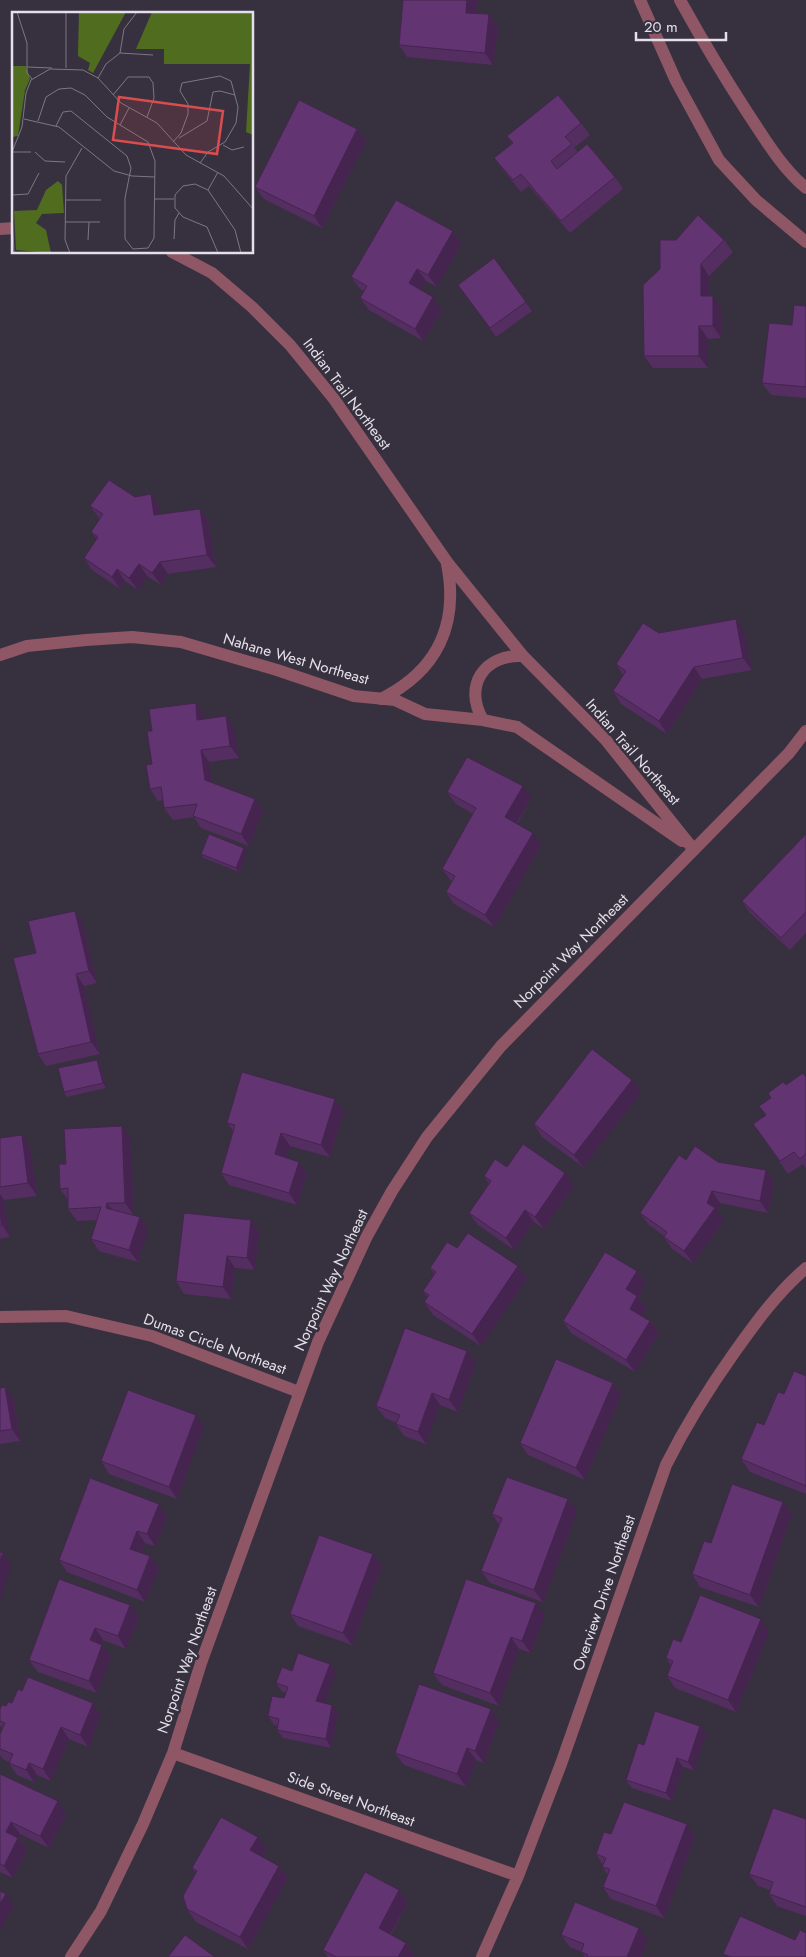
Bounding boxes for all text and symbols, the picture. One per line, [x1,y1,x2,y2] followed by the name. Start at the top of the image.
[636,10,726,42] scale bar
[12,12,254,254] inset map
[644,16,678,38] text: 20 m
[298,334,397,455] street label: Indian Trail Northeast
[221,628,372,690] street label: Nahane West Northeast
[581,694,686,810] street label: Indian Trail Northeast
[509,888,634,1013] street label: Norpoint Way Northeast
[288,1205,374,1355] street label: Norpoint Way Northeast
[141,1308,290,1380] street label: Dumas Circle Northeast
[567,1512,641,1674] street label: Overview Drive Northeast
[152,1583,223,1736] street label: Norpoint Way Northeast
[284,1766,418,1832] street label: Side Street Northeast

